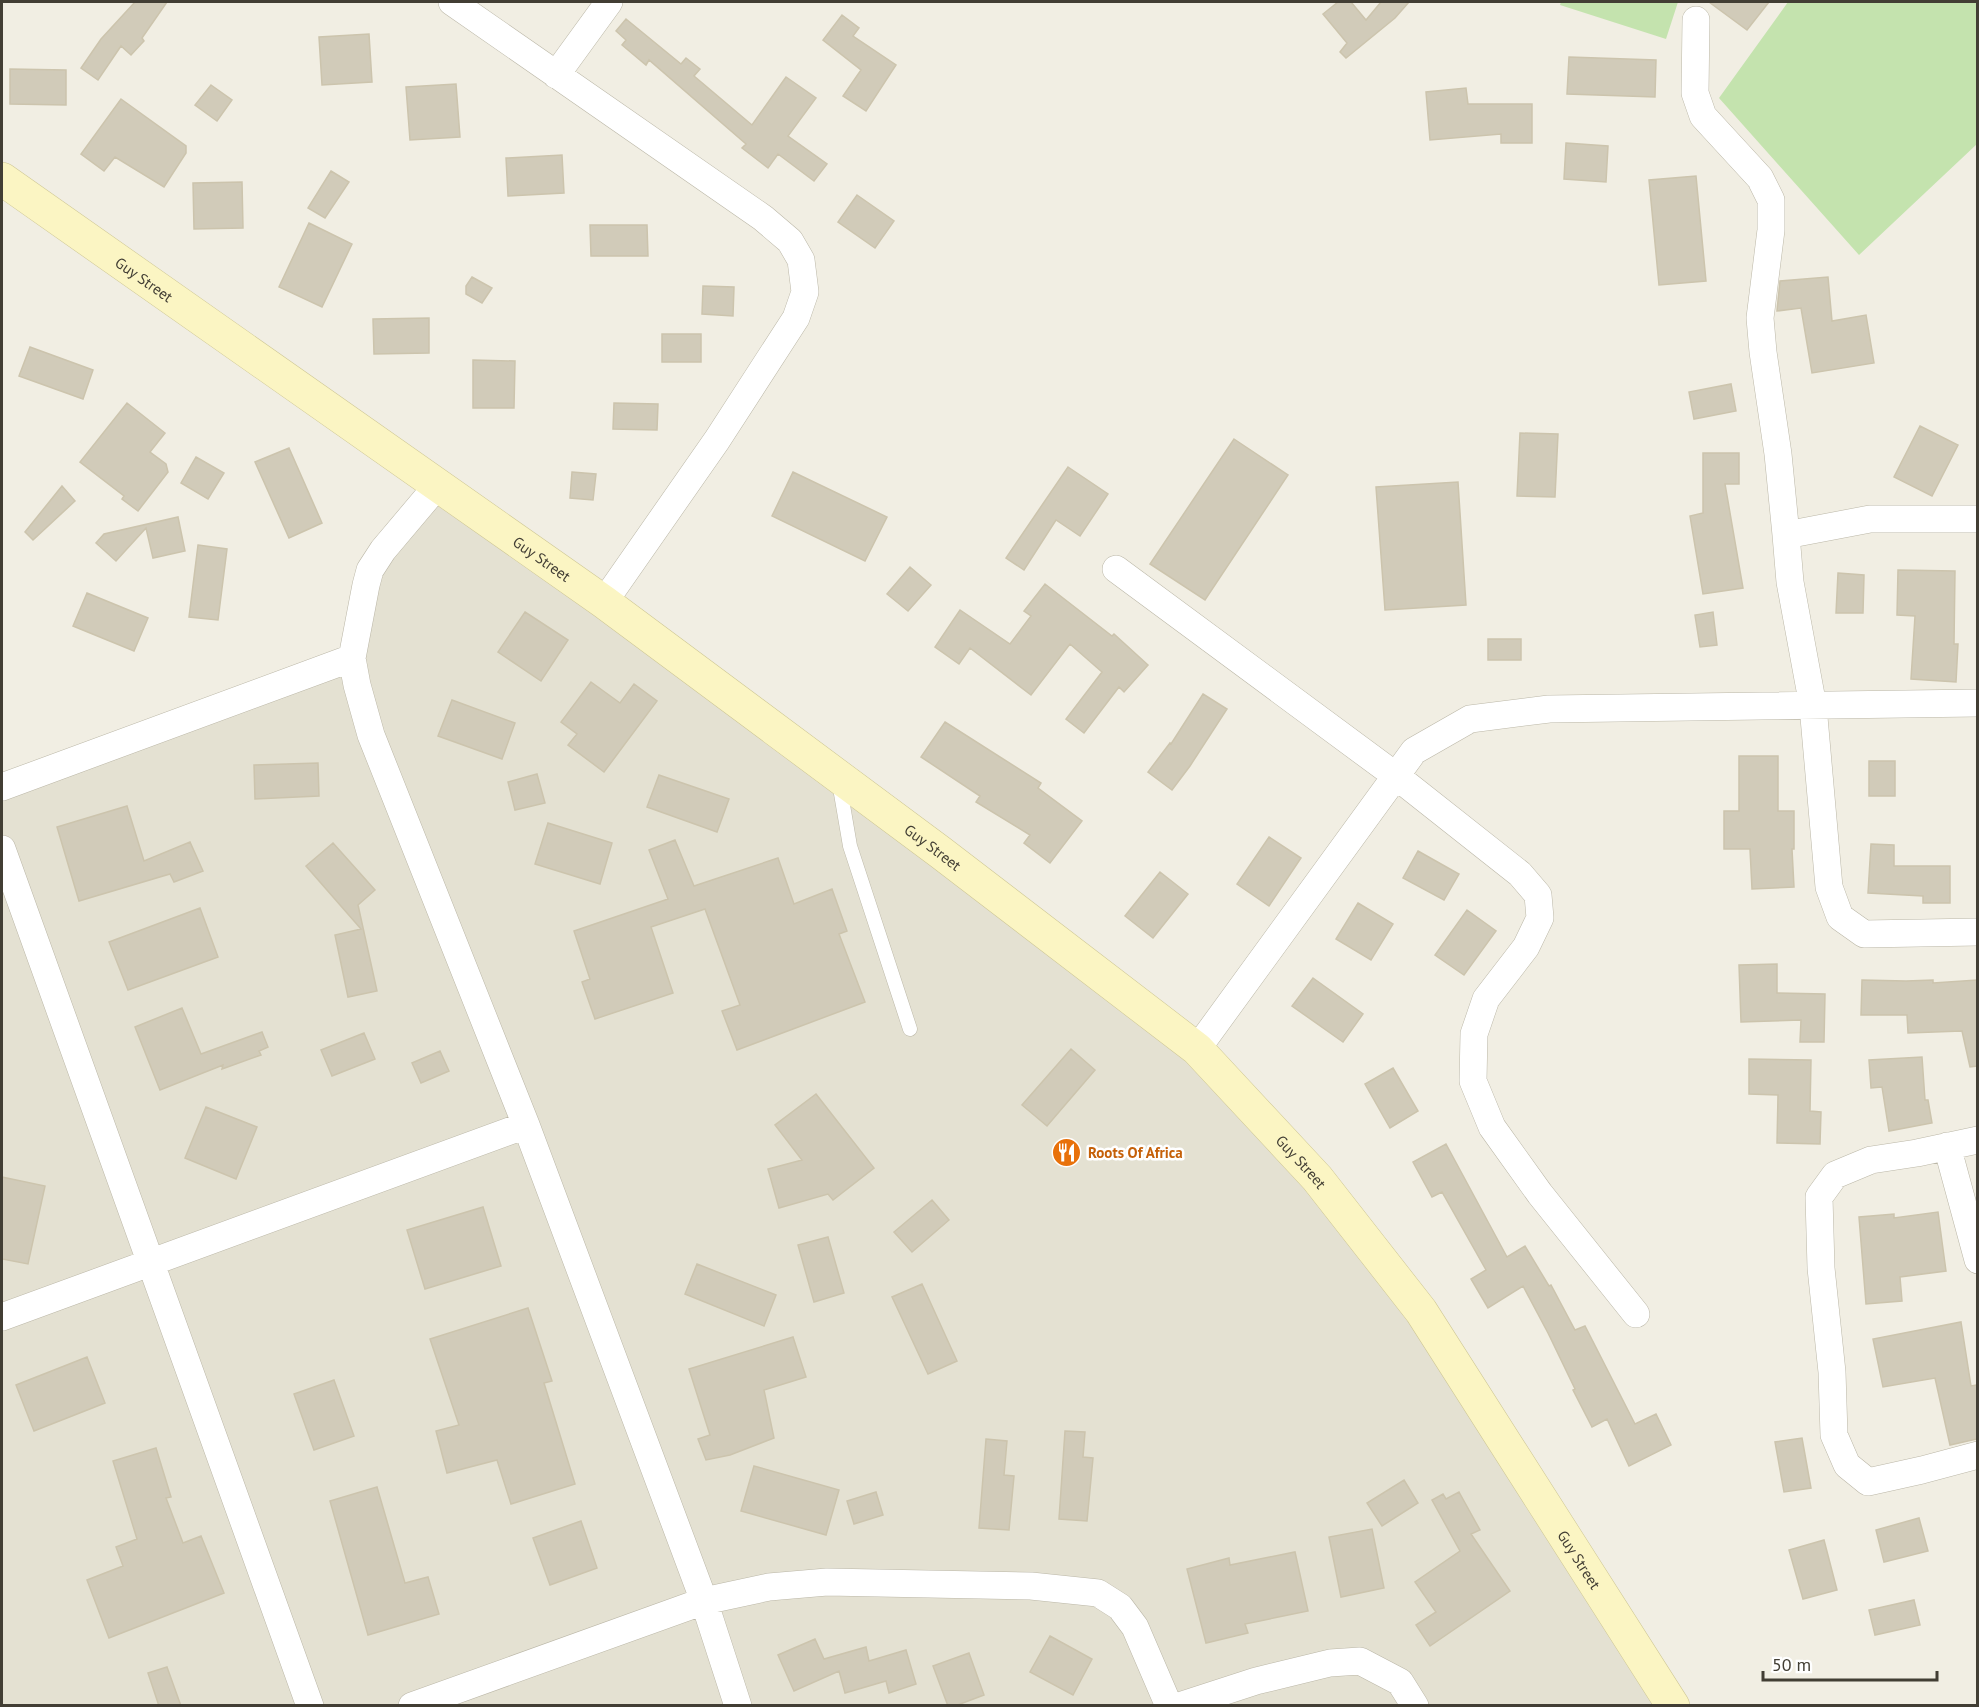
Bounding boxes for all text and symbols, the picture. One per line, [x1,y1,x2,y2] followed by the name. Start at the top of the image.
[112,252,177,306] street label: Guy Street
[510,532,575,585] street label: Guy Street
[901,820,965,874] street label: Guy Street
[1272,1131,1331,1192] street label: Guy Street
[1051,1136,1083,1168] restaurant icon: Roots Of Africa
[1088,1143,1183,1162] place label: Roots Of Africa
[1554,1526,1605,1592] street label: Guy Street
[1763,1644,1937,1682] scale bar
[1772,1653,1811,1676] text: 50 m

